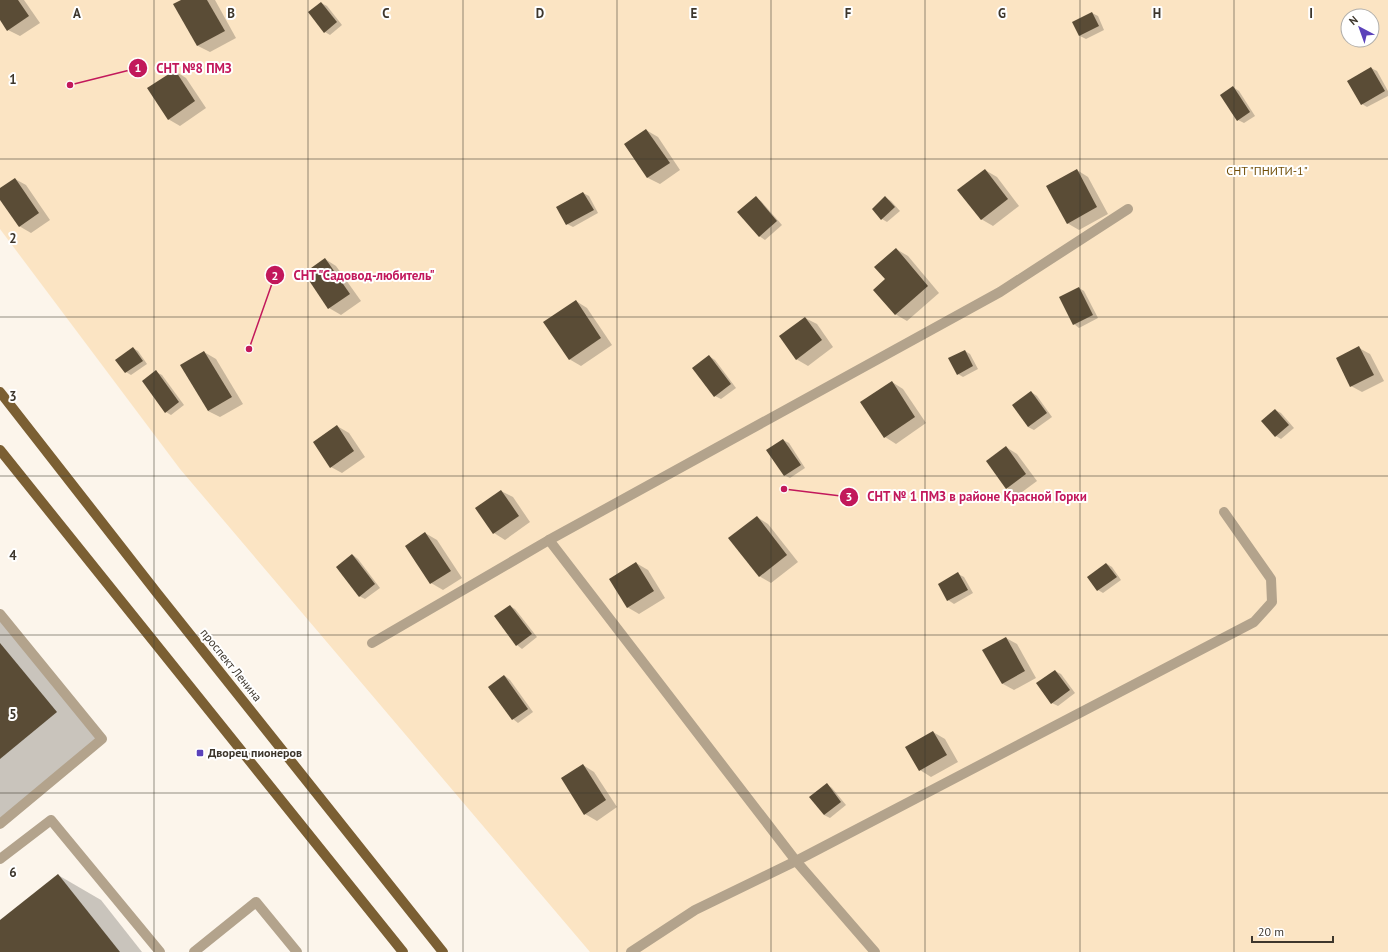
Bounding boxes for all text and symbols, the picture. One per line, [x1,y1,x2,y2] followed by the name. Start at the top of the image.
[73,5,81,22] text: A
[227,5,235,22] text: B
[382,5,390,22] text: C
[536,5,544,22] text: D
[691,5,698,22] text: E
[845,5,852,22] text: F
[998,5,1006,22] text: G
[1153,5,1161,22] text: H
[1309,5,1313,22] text: I
[1340,8,1380,48] north arrow
[1346,13,1361,28] text: N
[128,56,240,81] callout: СНТ №8 ПМЗ
[135,60,141,75] text: 1
[156,60,232,77] text: СНТ №8 ПМЗ
[9,71,17,88] text: 1
[1226,163,1308,178] park label: СНТ "ПНИТИ-1"
[9,230,17,247] text: 2
[265,263,443,288] callout: СНТ "Садовод-любитель"
[293,267,435,284] text: СНТ "Садовод-любитель"
[272,268,278,283] text: 2
[9,388,17,405] text: 3
[839,484,1095,509] callout: СНТ № 1 ПМЗ в районе Красной Горки
[867,488,1087,505] text: СНТ № 1 ПМЗ в районе Красной Горки
[846,489,852,504] text: 3
[9,547,17,564] text: 4
[197,625,265,704] street label: проспект Ленина
[9,706,17,723] text: 5
[208,745,302,760] place label: Дворец пионеров
[195,748,205,758] marker: Дворец пионеров
[9,864,17,881] text: 6
[1252,918,1333,944] scale bar
[1258,924,1284,939] text: 20 m

